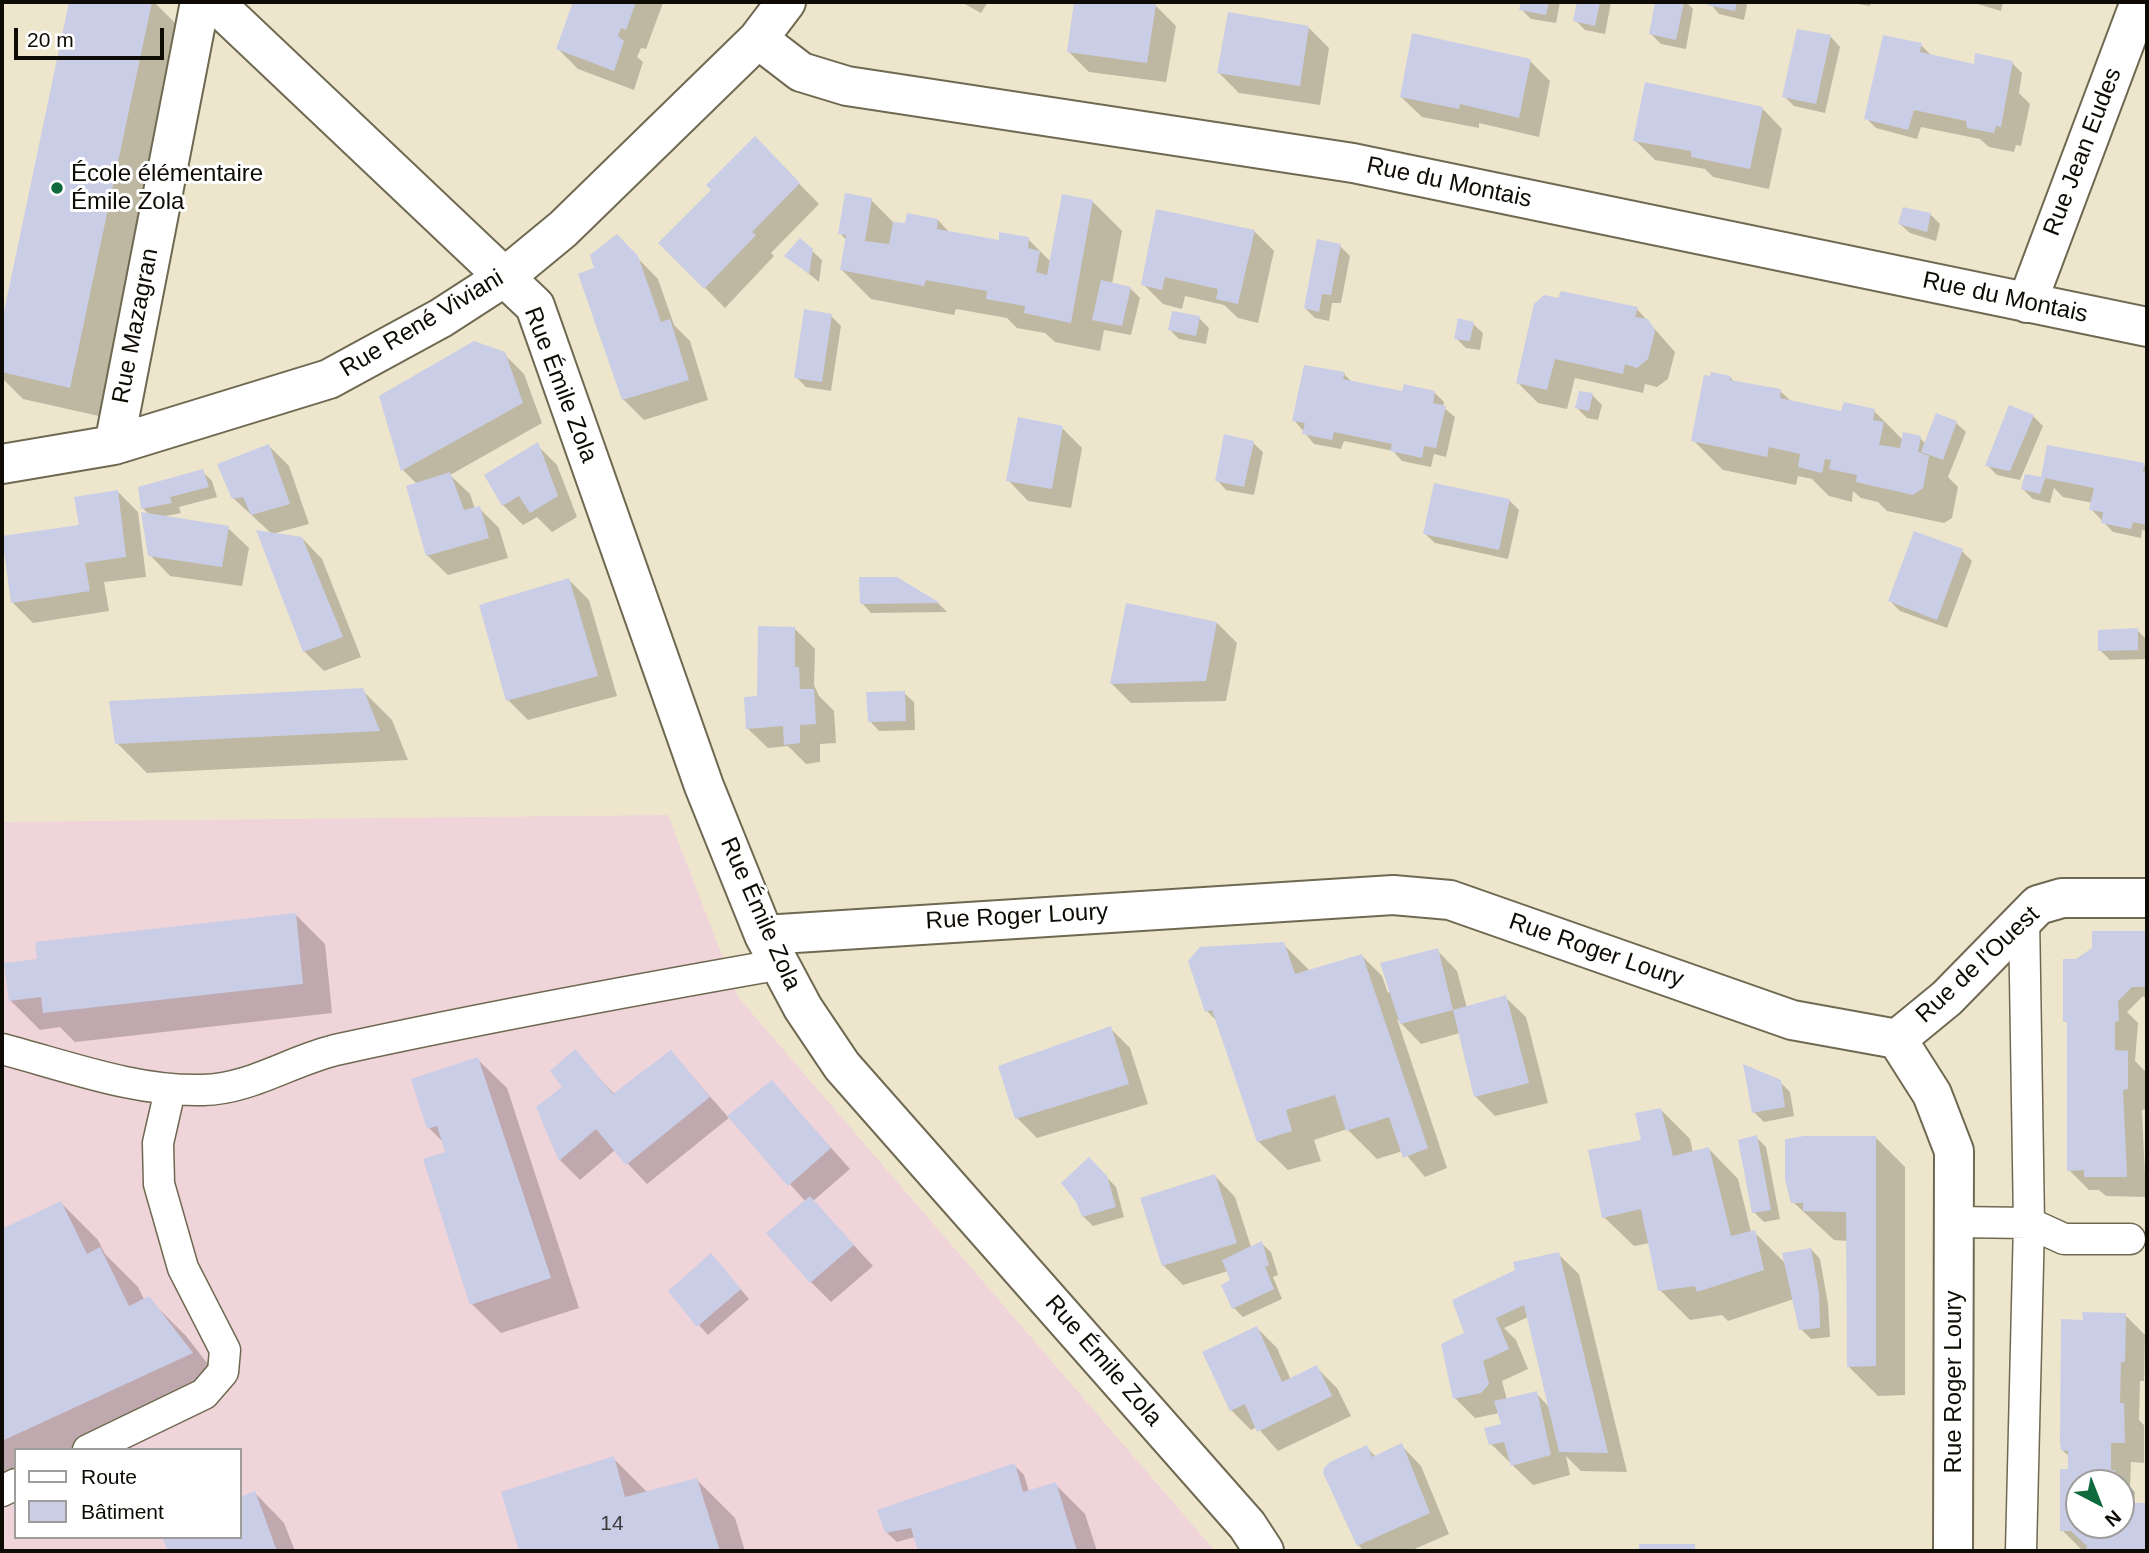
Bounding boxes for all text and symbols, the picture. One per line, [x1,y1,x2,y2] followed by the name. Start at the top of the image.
[18,14,168,58] scale bar
[27,28,74,51] text: 20 m
[2038,64,2128,240] street label: Rue Jean Eudes
[1364,151,1534,215] street label: Rue du Montais
[71,160,263,216] place label: École élémentaire Émile Zola
[49,180,65,196] marker: École élémentaire Émile Zola
[107,246,165,406] street label: Rue Mazagran
[335,264,509,384] street label: Rue René Viviani
[1920,266,2090,330] street label: Rue du Montais
[517,303,603,467] street label: Rue Émile Zola
[713,833,807,995] street label: Rue Émile Zola
[925,898,1109,936] street label: Rue Roger Loury
[1910,901,2046,1029] street label: Rue de l'Ouest
[1505,908,1687,994] street label: Rue Roger Loury
[1038,1290,1168,1432] street label: Rue Émile Zola
[1940,1291,1968,1473] street label: Rue Roger Loury
[14,1448,242,1539] legend
[81,1465,137,1488] text: Route
[2065,1469,2135,1539] north arrow
[81,1500,164,1523] text: Bâtiment
[2101,1506,2125,1531] text: N
[600,1511,624,1537] house number: 14

